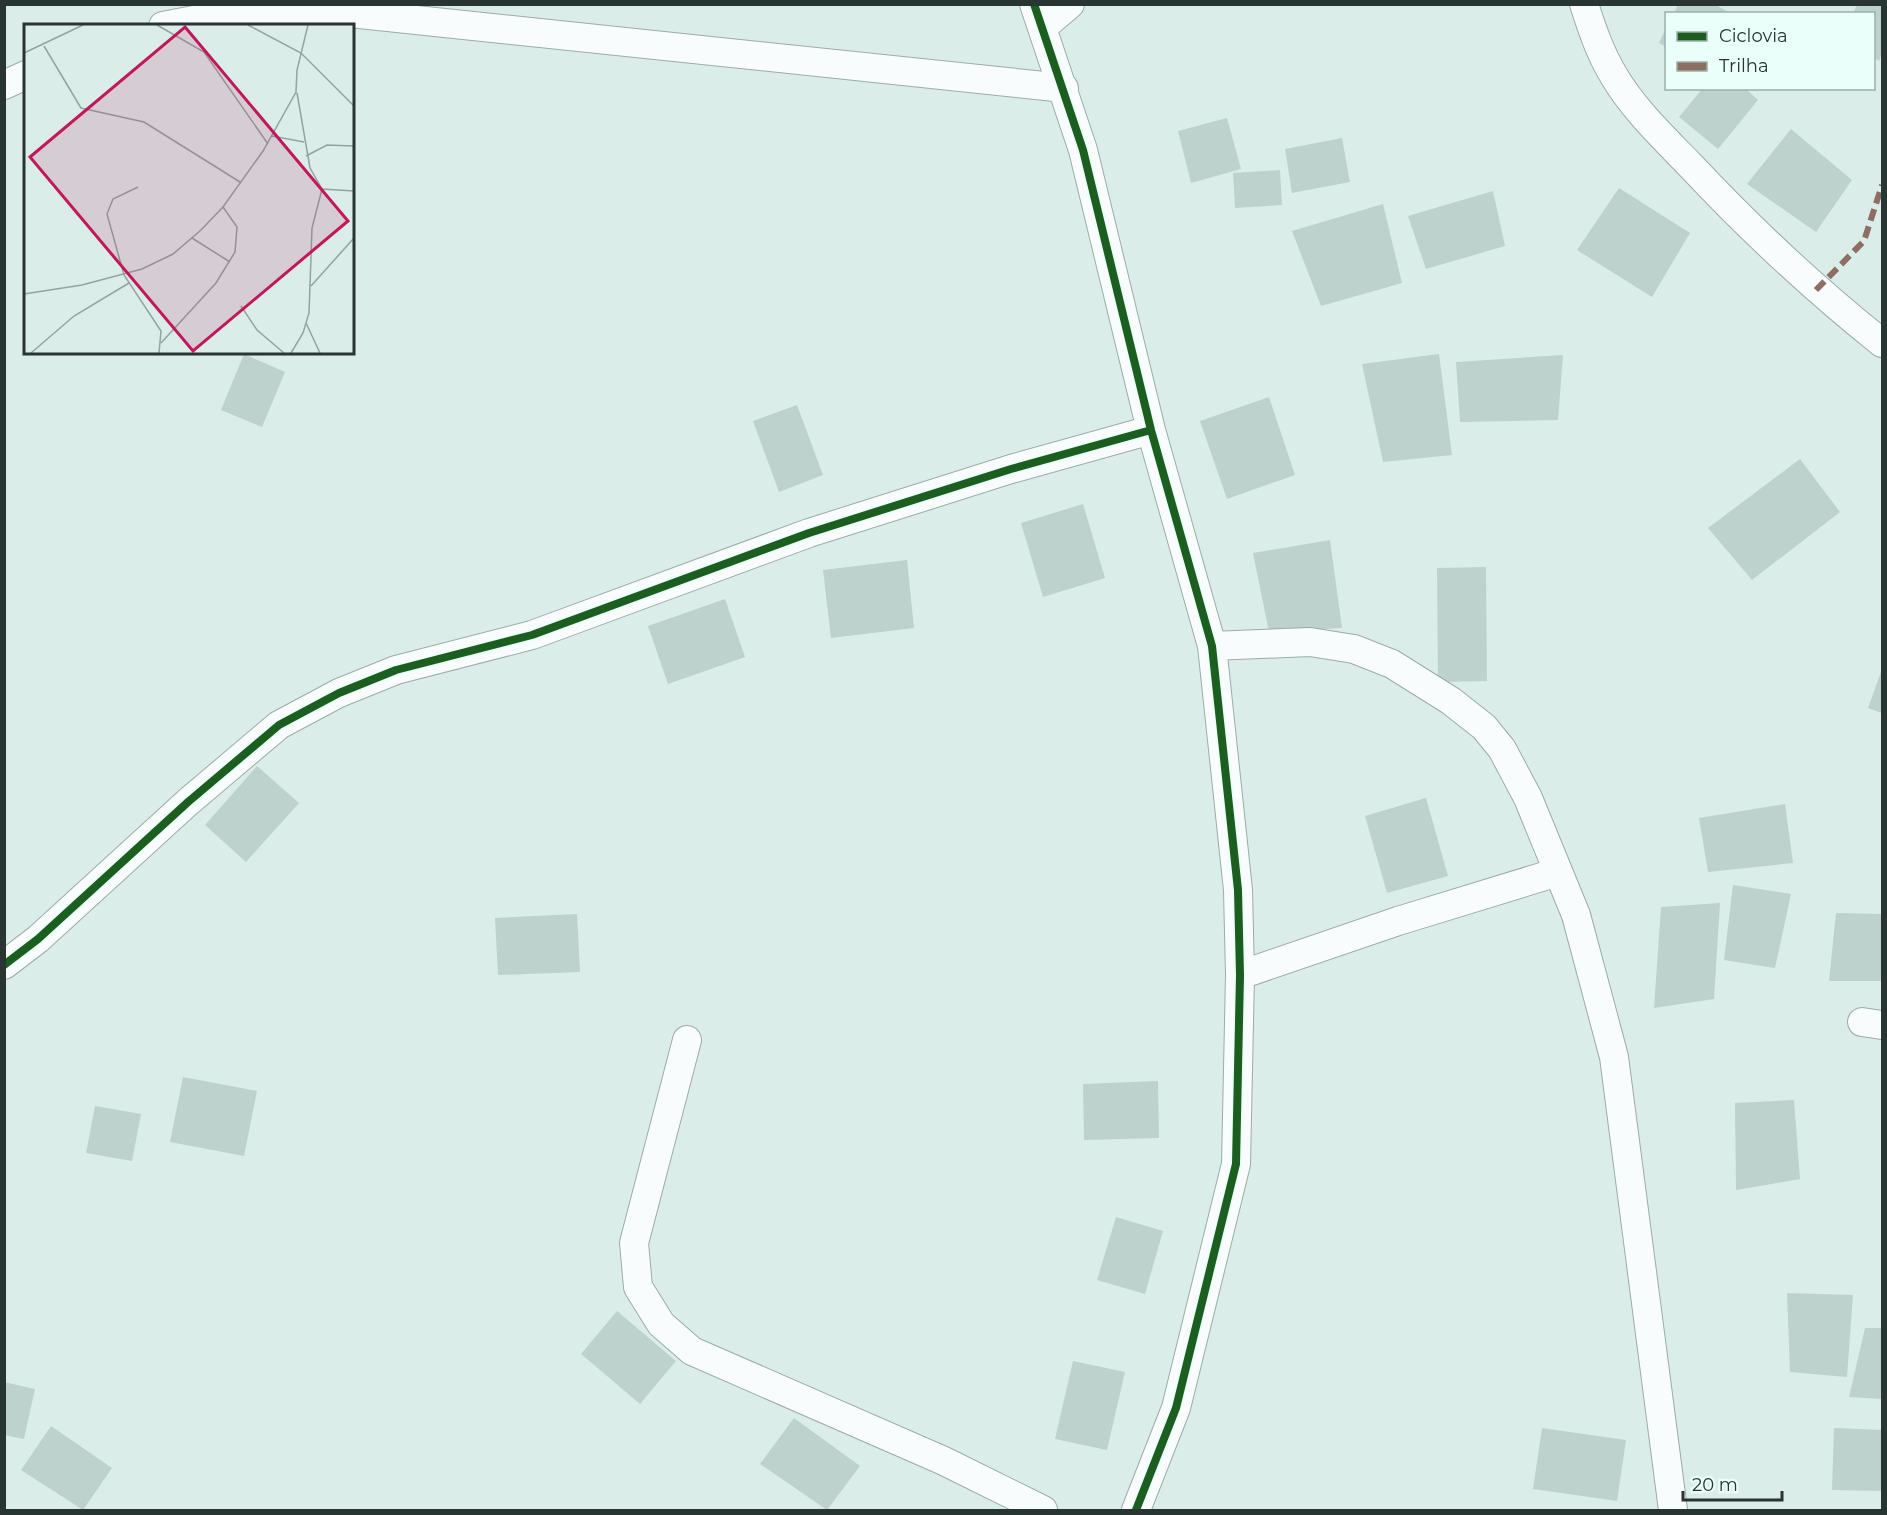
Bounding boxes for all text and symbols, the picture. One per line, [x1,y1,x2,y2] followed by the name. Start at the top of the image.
[1665,12,1875,90] legend
[24,24,354,354] inset map
[1719,25,1788,47] text: Ciclovia
[1719,55,1769,77] text: Trilha
[1683,1464,1782,1502] scale bar
[1692,1474,1738,1496] text: 20 m

